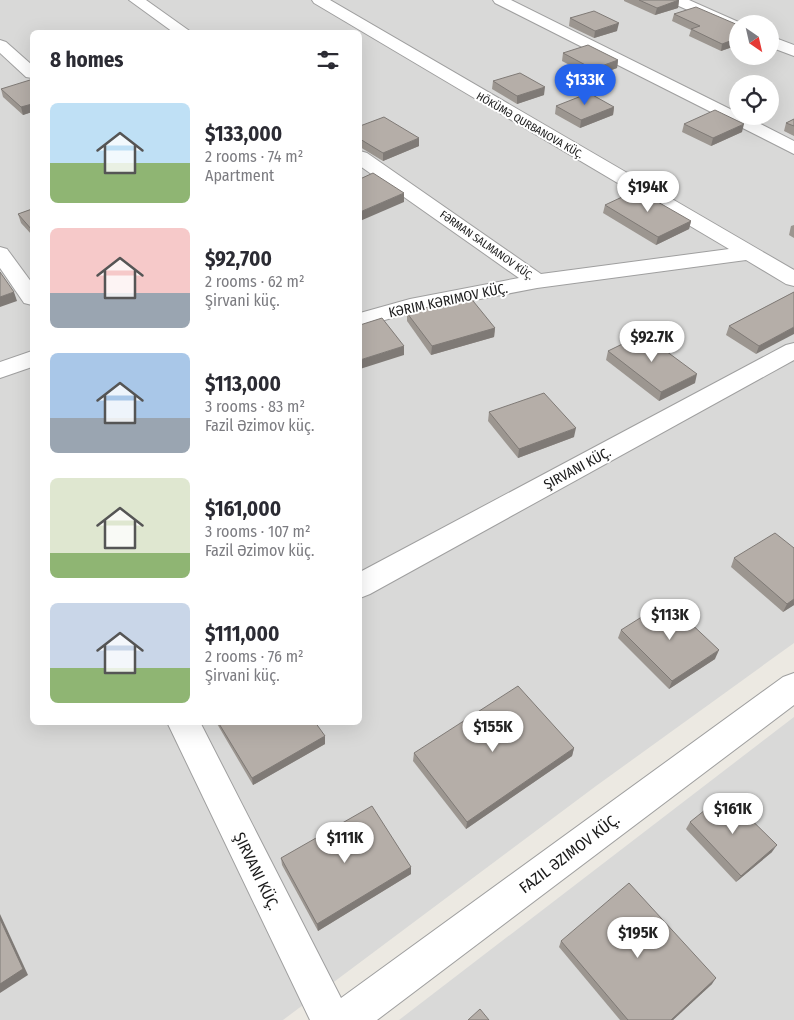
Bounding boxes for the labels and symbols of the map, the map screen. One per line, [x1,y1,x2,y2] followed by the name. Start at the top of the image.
[729,15,779,65] north arrow
[550,64,620,106] pin: $133K
[474,90,585,161] street label: HÖKÜMƏ QURBANOVA KÜÇ.
[613,170,683,213] pin: $194K
[437,208,536,283] street label: FƏRMAN SALMANOV KÜÇ.
[387,279,509,321] street label: KƏRIM KƏRIMOV KÜÇ.
[611,320,693,363] pin: $92.7K
[540,443,614,493] street label: ŞIRVANI KÜÇ.
[635,598,705,641] pin: $113K
[458,710,528,753] pin: $155K
[698,792,768,835] pin: $161K
[516,810,624,898] street label: FAZIL ƏZIMOV KÜÇ.
[310,822,380,864] pin: $111K
[229,829,284,914] street label: ŞIRVANI KÜÇ.
[603,916,673,959] pin: $195K

